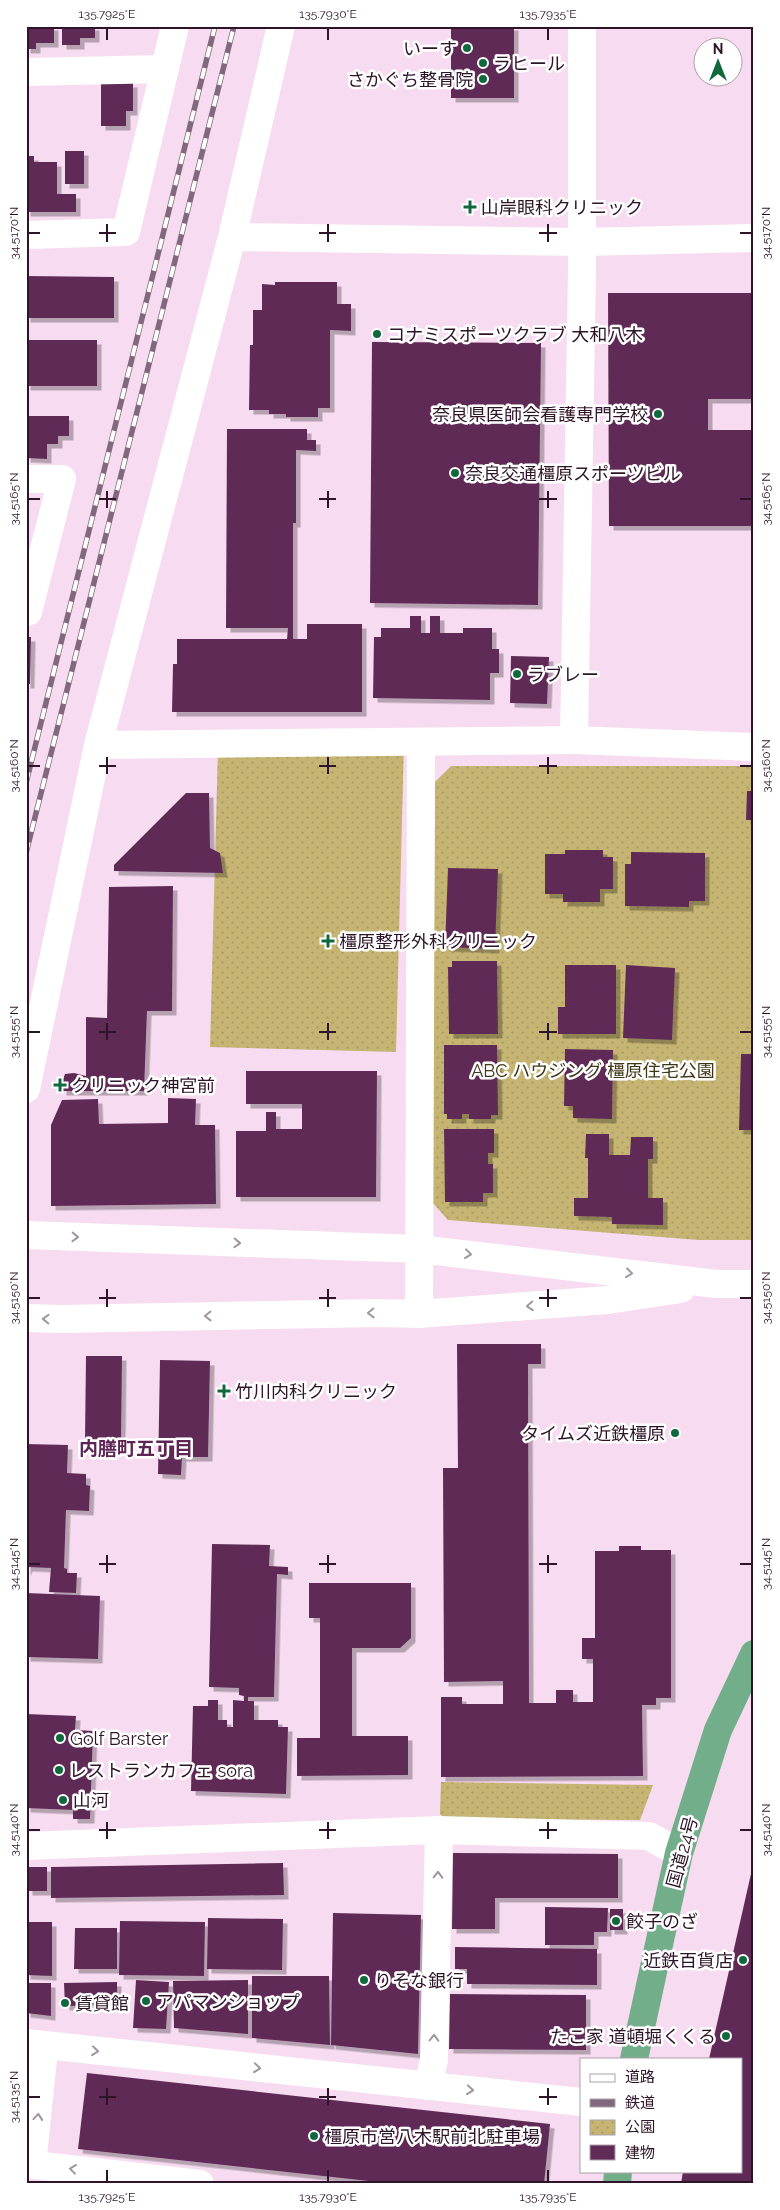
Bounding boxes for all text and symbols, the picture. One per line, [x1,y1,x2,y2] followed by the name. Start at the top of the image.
[79,7,135,21] text: 135.7925°E
[299,7,357,21] text: 135.7930°E
[520,7,576,21] text: 135.7935°E
[403,38,457,59] place label: いーす
[692,38,742,88] north arrow
[713,41,723,57] text: N
[461,42,473,54] marker: いーす
[493,53,565,74] place label: ラヒール
[477,57,489,69] marker: ラヒール
[347,69,473,90] place label: さかぐち整骨院
[477,73,489,85] marker: さかぐち整骨院
[481,197,643,218] place label: 山岸眼科クリニック
[463,200,477,214] marker: 山岸眼科クリニック
[7,207,21,259] text: 34.5170°N
[759,207,773,259] text: 34.5170°N
[387,324,643,345] place label: コナミスポーツクラブ 大和八木
[371,328,383,340] marker: コナミスポーツクラブ 大和八木
[432,404,648,425] place label: 奈良県医師会看護専門学校
[652,408,664,420] marker: 奈良県医師会看護専門学校
[465,463,681,484] place label: 奈良交通橿原スポーツビル
[449,467,461,479] marker: 奈良交通橿原スポーツビル
[7,472,21,526] text: 34.5165°N
[759,472,773,526] text: 34.5165°N
[527,664,599,685] place label: ラブレー
[511,668,523,680] marker: ラブレー
[7,739,21,793] text: 34.5160°N
[759,739,773,793] text: 34.5160°N
[339,931,537,952] place label: 橿原整形外科クリニック
[321,934,335,948] marker: 橿原整形外科クリニック
[7,1006,21,1058] text: 34.5155°N
[759,1006,773,1058] text: 34.5155°N
[471,1060,715,1081] park label: ABC ハウジング 橿原住宅公園
[71,1075,215,1096] place label: クリニック神宮前
[53,1078,67,1092] marker: クリニック神宮前
[71,1231,79,1242] one-way arrow
[234,1237,242,1248] one-way arrow
[464,1248,472,1259] one-way arrow
[626,1267,634,1278] one-way arrow
[7,1271,21,1325] text: 34.5150°N
[759,1271,773,1325] text: 34.5150°N
[525,1300,533,1311] one-way arrow
[366,1308,374,1318] one-way arrow
[204,1311,212,1321] one-way arrow
[41,1313,49,1324] one-way arrow
[235,1381,397,1402] place label: 竹川内科クリニック
[217,1384,231,1398] marker: 竹川内科クリニック
[521,1423,665,1444] place label: タイムズ近鉄橿原
[669,1427,681,1439] marker: タイムズ近鉄橿原
[79,1437,193,1459] district label: 内膳町五丁目
[7,1538,21,1590] text: 34.5145°N
[759,1538,773,1590] text: 34.5145°N
[70,1728,169,1749] place label: Golf Barster
[54,1732,66,1744] marker: Golf Barster
[69,1760,253,1781] place label: レストランカフェ sora
[53,1764,65,1776] marker: レストランカフェ sora
[73,1790,109,1811] place label: 山河
[57,1794,69,1806] marker: 山河
[7,1803,21,1857] text: 34.5140°N
[759,1803,773,1857] text: 34.5140°N
[662,1814,702,1890] street label: 国道24号
[433,1871,443,1879] one-way arrow
[626,1911,698,1932] place label: 餃子のざ
[610,1915,622,1927] marker: 餃子のざ
[643,1950,733,1971] place label: 近鉄百貨店
[737,1954,749,1966] marker: 近鉄百貨店
[374,1970,464,1991] place label: りそな銀行
[358,1974,370,1986] marker: りそな銀行
[156,1991,300,2012] place label: アパマンショップ
[75,1993,129,2014] place label: 賃貸館
[140,1995,152,2007] marker: アパマンショップ
[59,1997,71,2009] marker: 賃貸館
[550,2026,716,2047] place label: たこ家 道頓堀くくる
[720,2030,732,2042] marker: たこ家 道頓堀くくる
[429,2034,440,2042] one-way arrow
[91,2045,99,2056] one-way arrow
[580,2058,742,2172] legend
[253,2062,261,2073] one-way arrow
[625,2068,655,2086] text: 道路
[7,2071,21,2123] text: 34.5135°N
[467,2084,475,2095] one-way arrow
[625,2094,655,2112] text: 鉄道
[32,2112,43,2120] one-way arrow
[625,2118,655,2136] text: 公園
[324,2126,540,2147] place label: 橿原市営八木駅前北駐車場
[308,2130,320,2142] marker: 橿原市営八木駅前北駐車場
[625,2144,655,2162] text: 建物
[68,2164,76,2175] one-way arrow
[79,2190,135,2204] text: 135.7925°E
[299,2190,357,2204] text: 135.7930°E
[520,2190,576,2204] text: 135.7935°E

